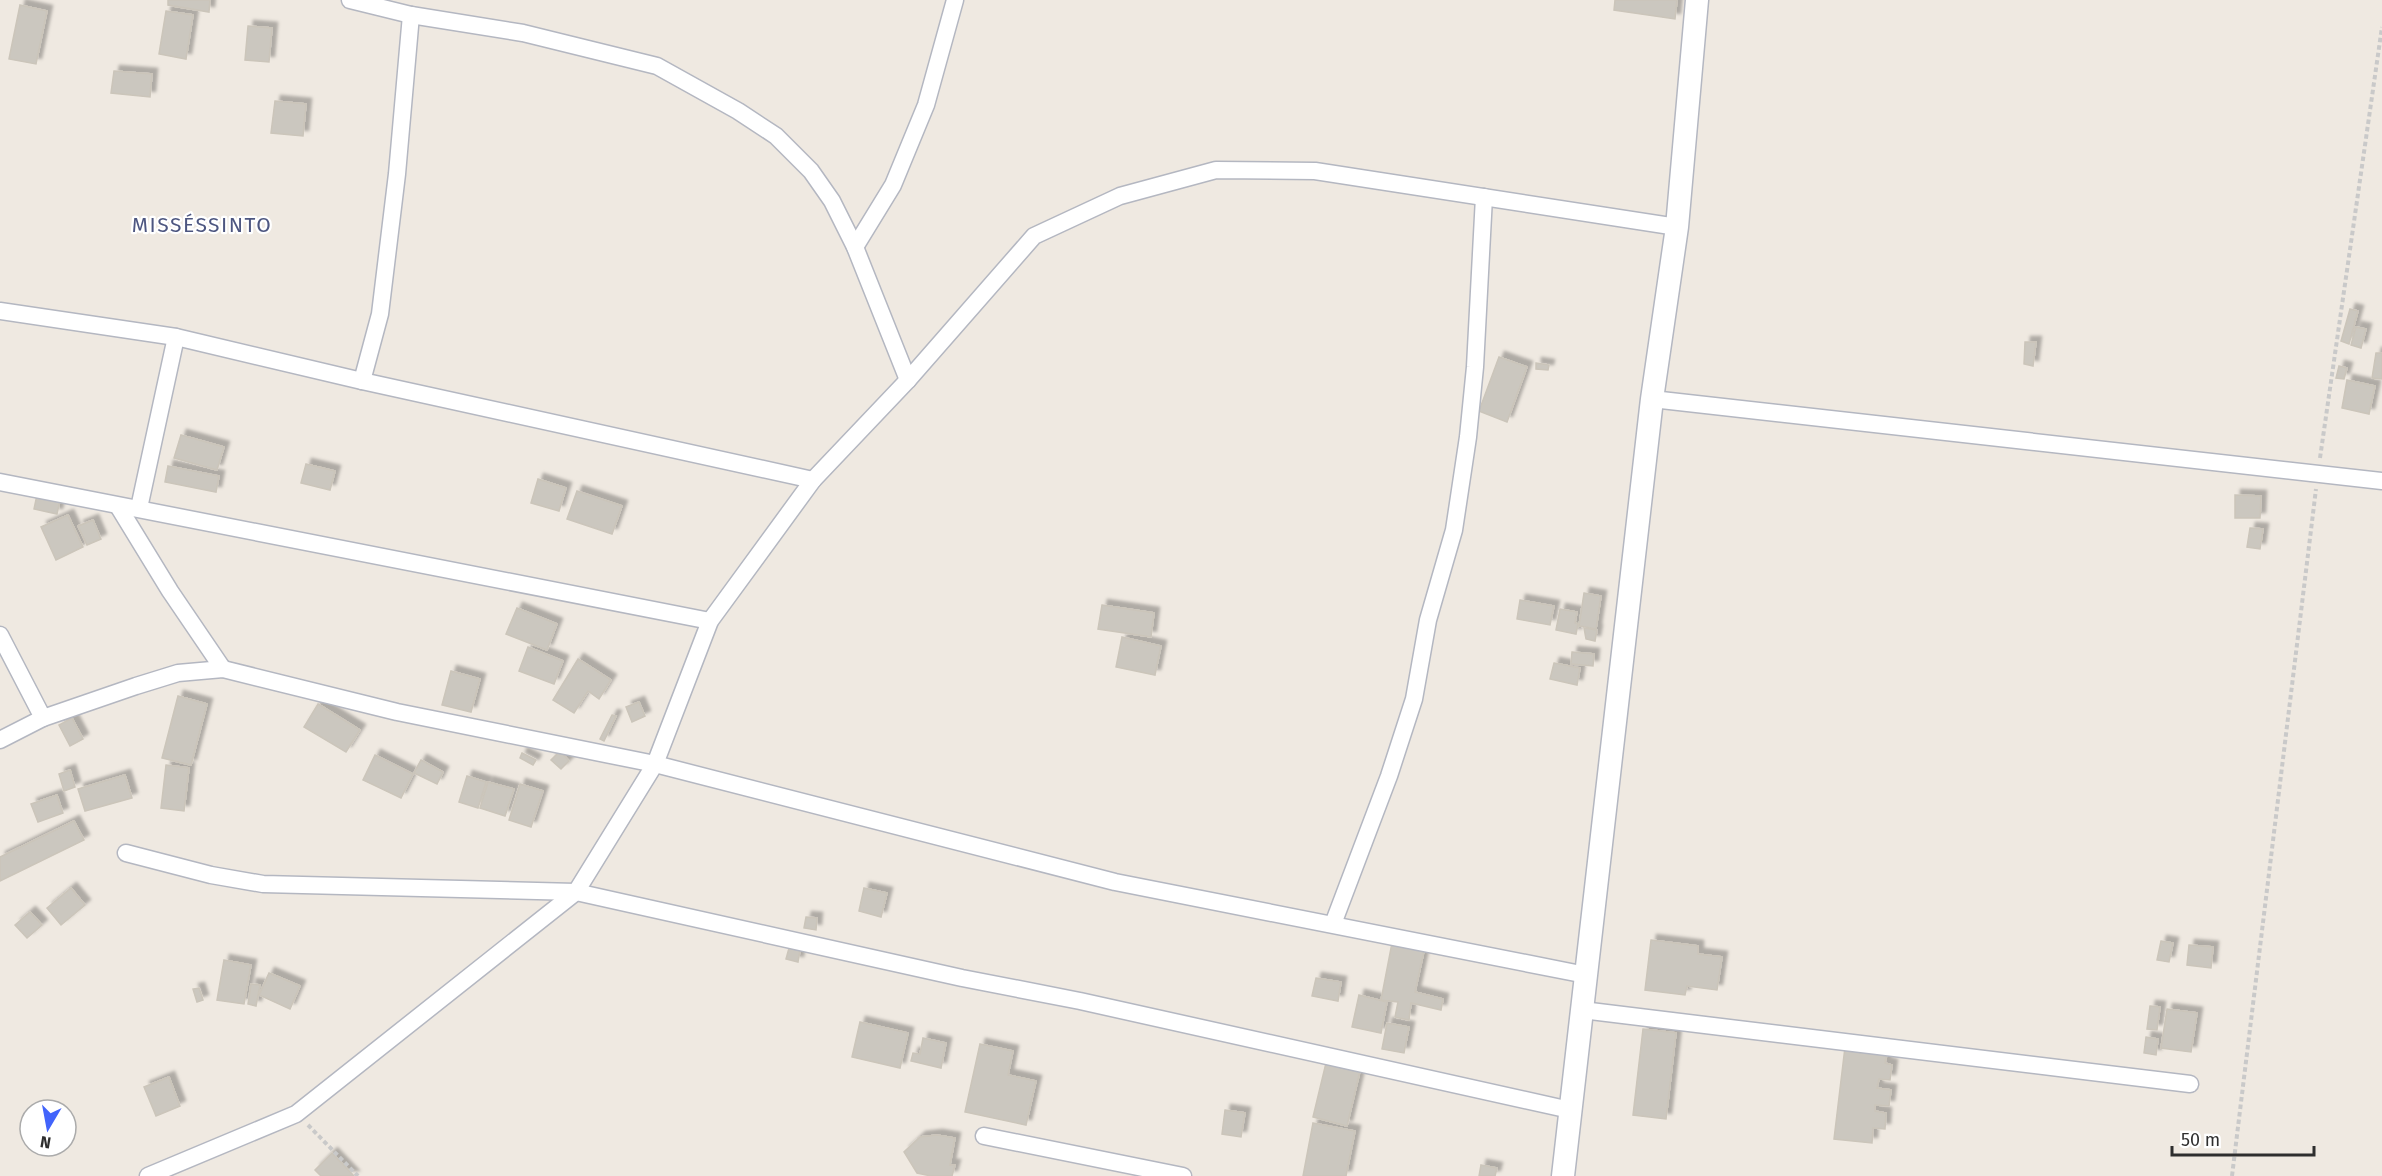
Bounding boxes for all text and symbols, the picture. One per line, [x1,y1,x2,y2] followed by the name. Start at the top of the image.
[132,212,272,238] district label: MISSÉSSINTO
[18,1098,78,1158] north arrow
[2172,1119,2314,1157] scale bar
[2181,1129,2220,1151] text: 50 m
[39,1132,52,1153] text: N

